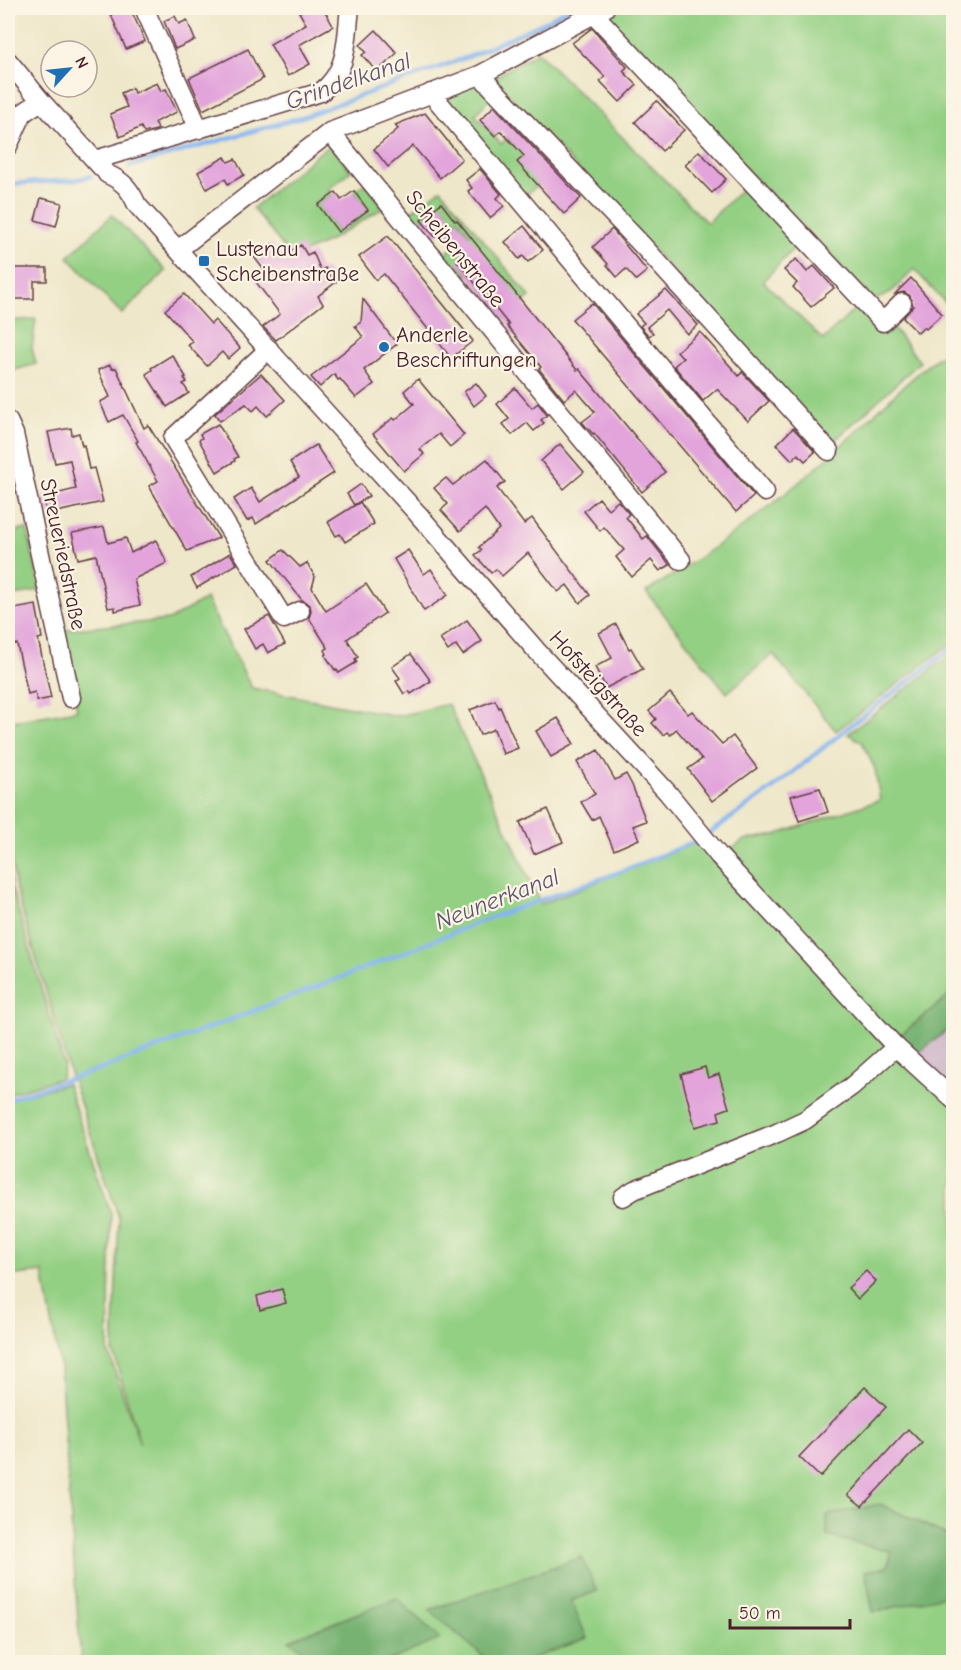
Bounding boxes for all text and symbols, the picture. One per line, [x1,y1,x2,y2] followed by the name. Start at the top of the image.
[39,39,99,99] north arrow
[282,46,415,115] water label: Grindelkanal
[71,54,92,71] text: N
[400,185,510,312] street label: Scheibenstraße
[216,236,359,287] place label: Lustenau Scheibenstraße
[197,254,211,268] marker: Lustenau Scheibenstraße
[396,322,537,373] place label: Anderle Beschriftungen
[377,340,391,354] marker: Anderle Beschriftungen
[34,476,92,632] street label: Streueriedstraße
[544,625,653,742] street label: Hofsteigstraße
[431,862,564,935] water label: Neunerkanal
[730,1592,850,1630] scale bar
[739,1603,781,1624] text: 50 m

